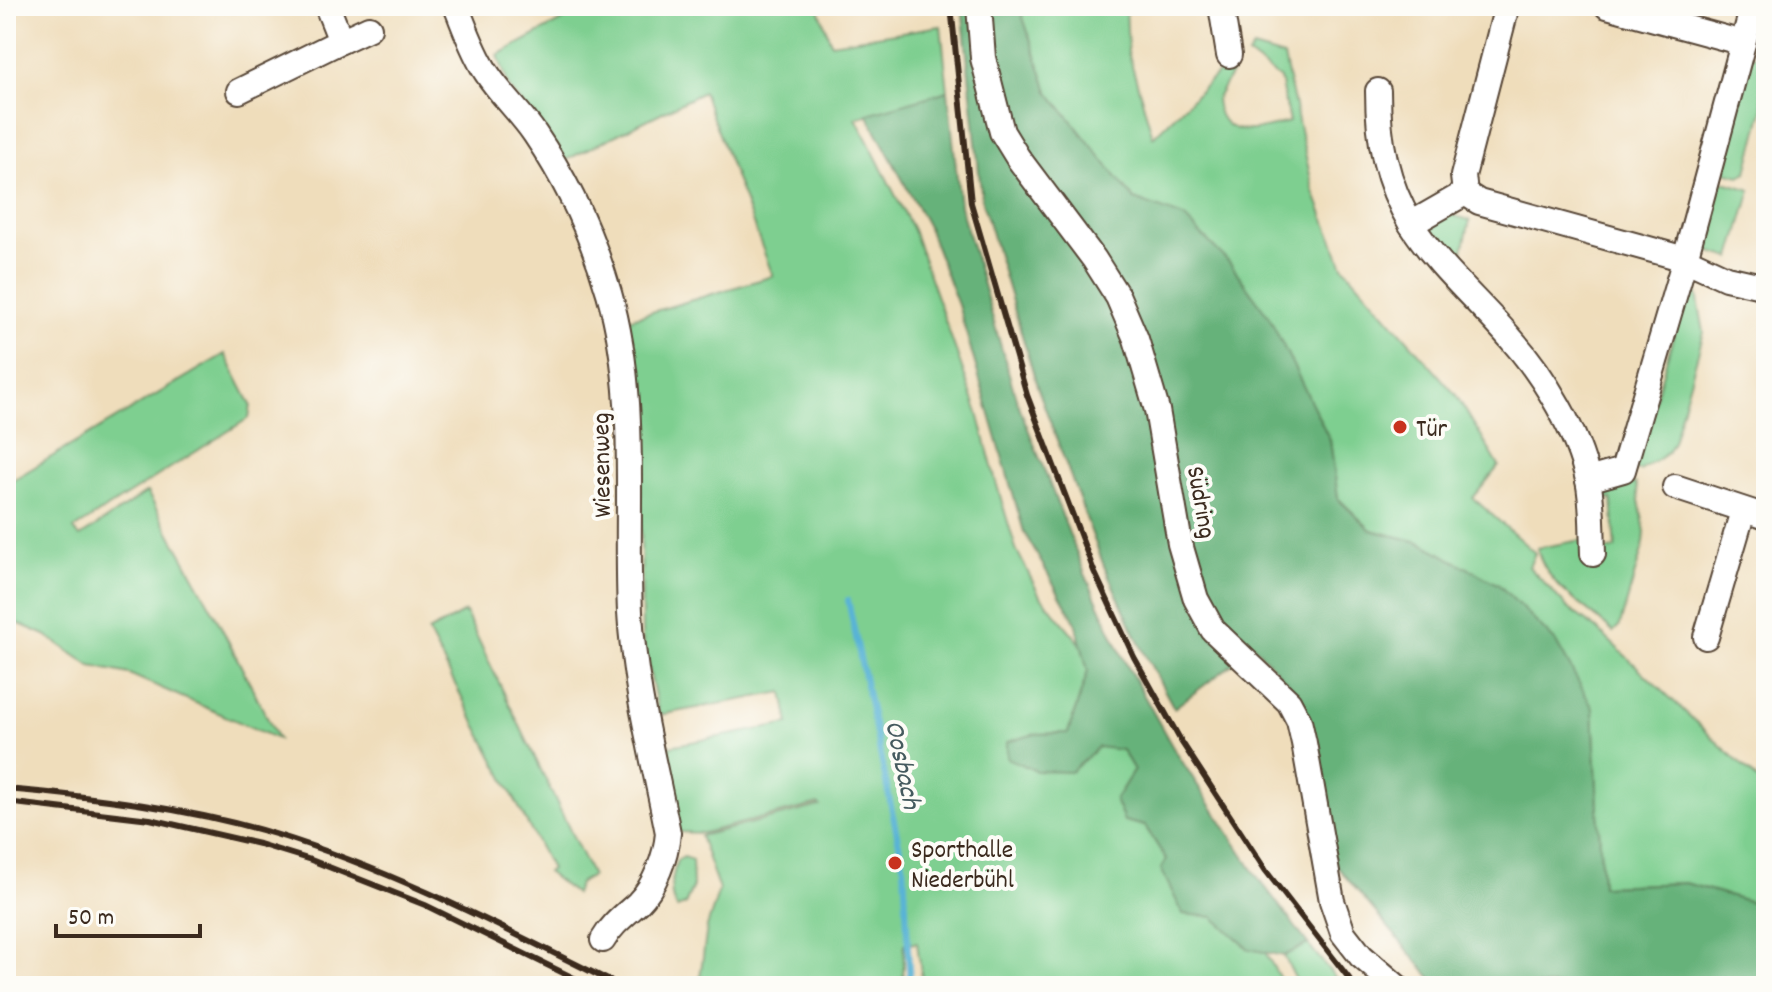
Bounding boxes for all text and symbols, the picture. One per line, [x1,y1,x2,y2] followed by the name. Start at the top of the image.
[584,412,623,518] street label: Wiesenweg
[1416,412,1448,449] place label: Tür
[1391,418,1409,436] marker: Tür
[1175,464,1224,542] street label: Südring
[871,717,929,814] water label: Oosbach
[911,833,1014,900] place label: Sporthalle Niederbühl
[886,854,904,872] marker: Sporthalle Niederbühl
[56,888,200,938] scale bar
[68,902,114,936] text: 50 m

